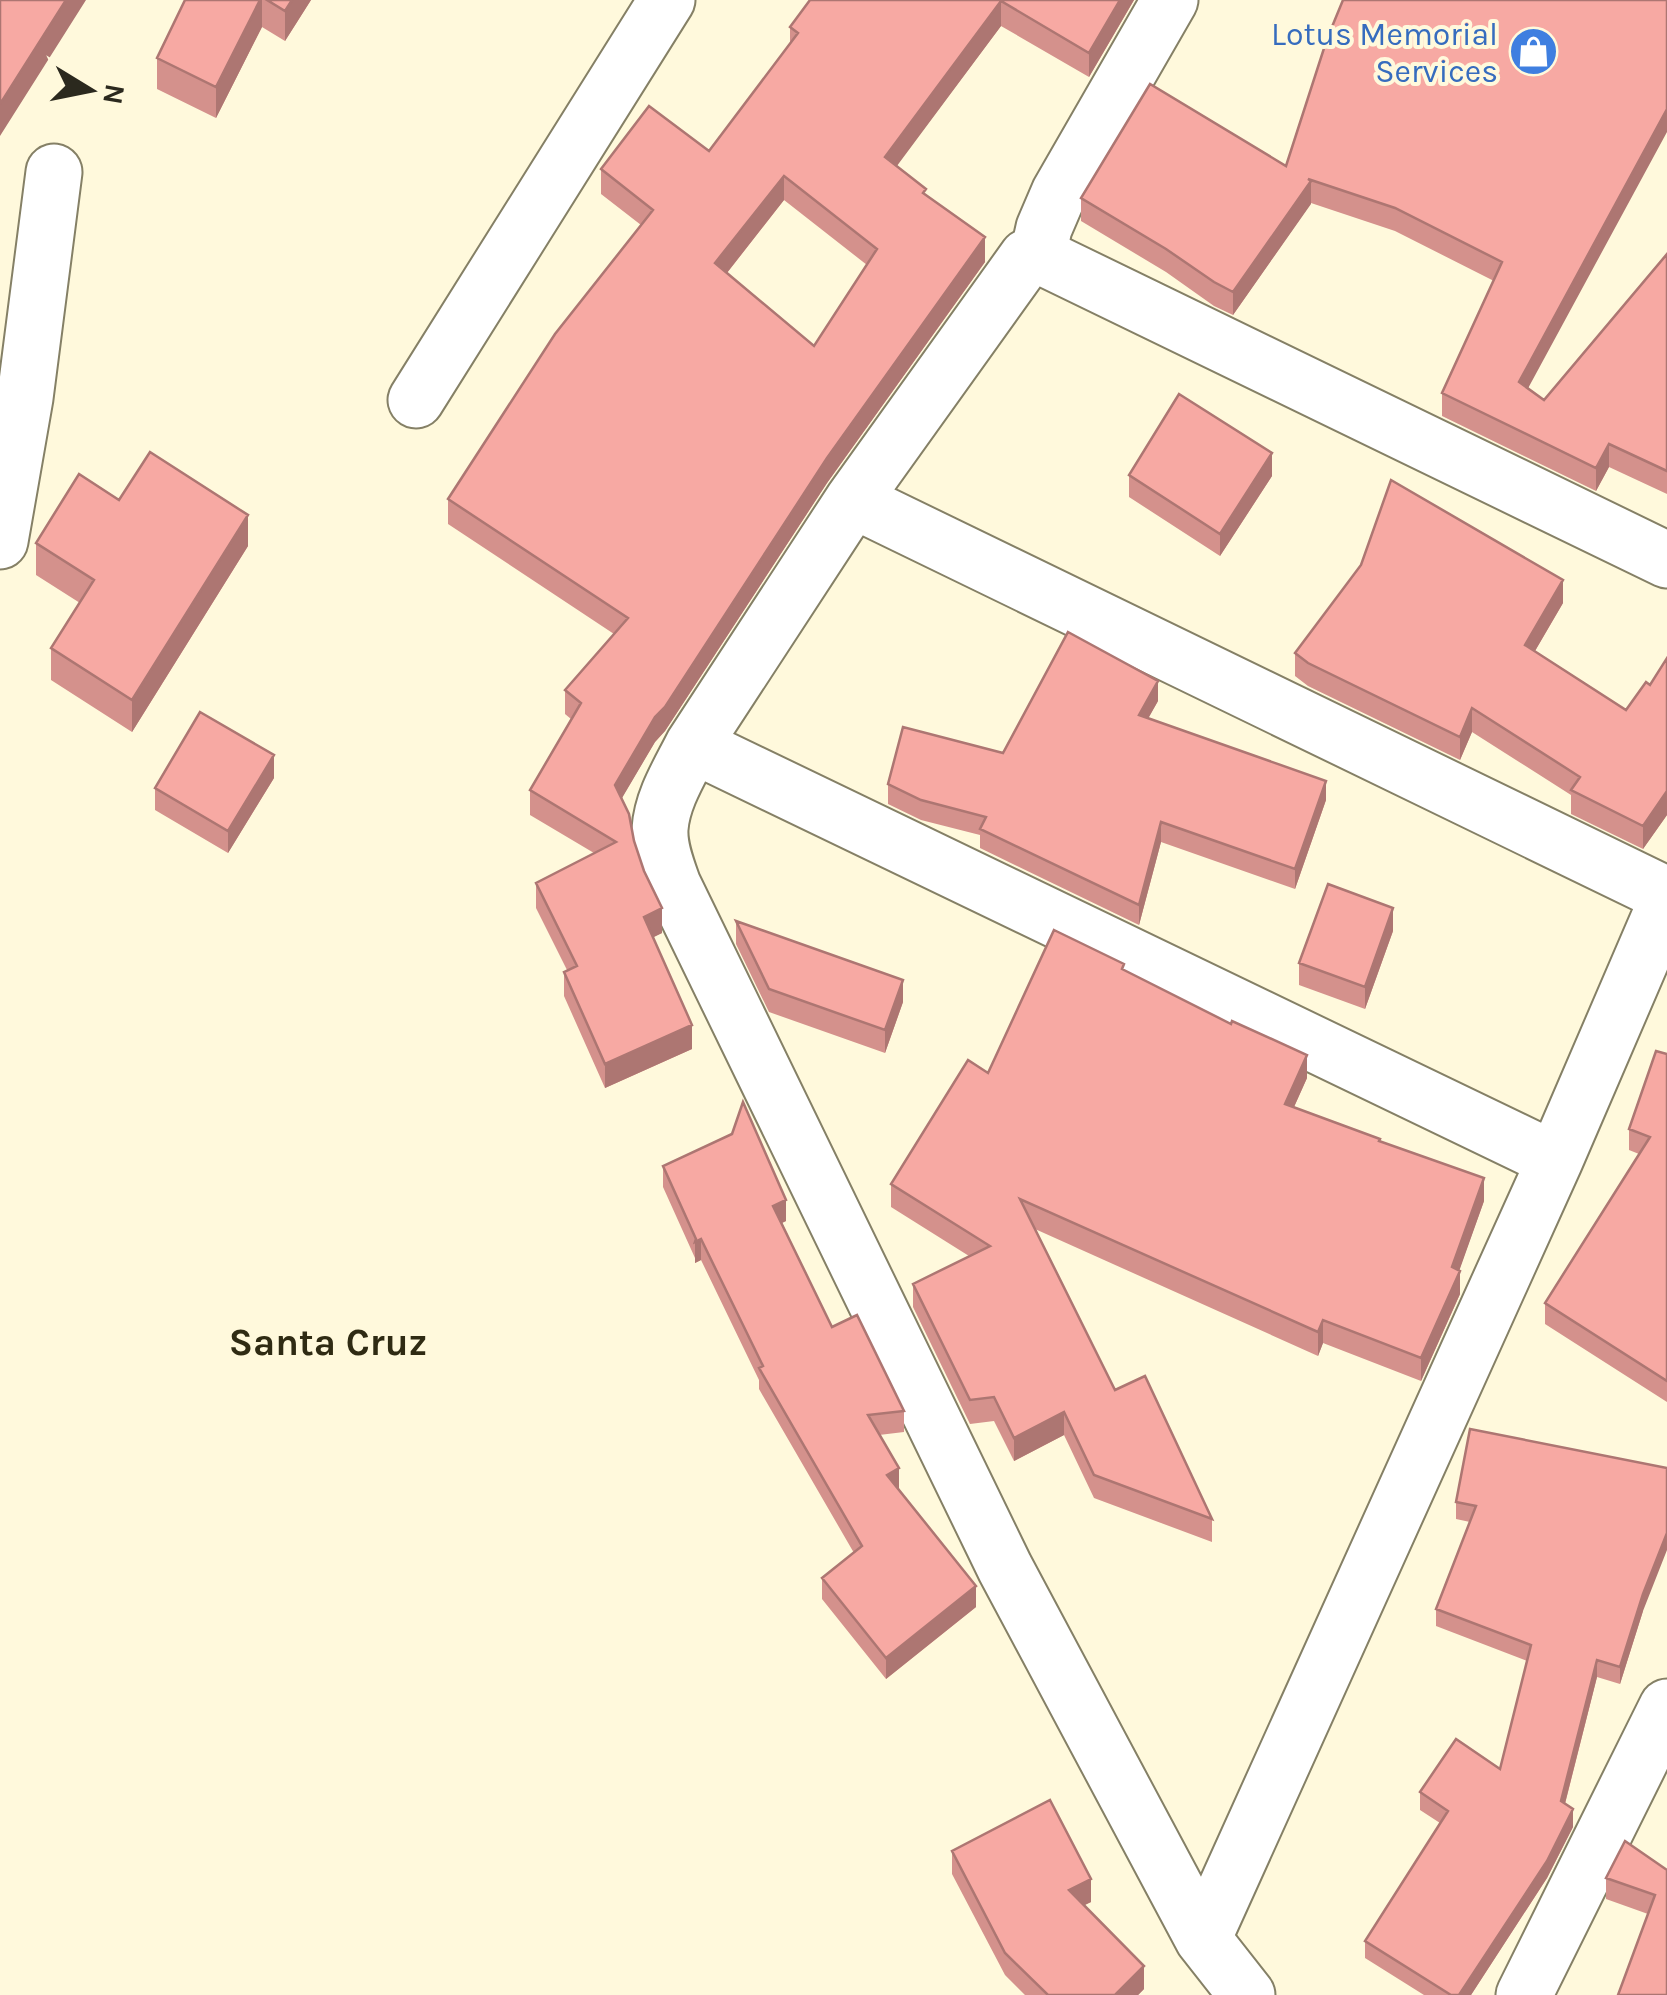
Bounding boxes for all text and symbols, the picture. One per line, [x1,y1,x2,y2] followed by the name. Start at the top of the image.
[1271,16,1498,90] place label: Lotus Memorial Services
[1507,26,1559,78] shop icon: Lotus Memorial Services
[40,40,140,140] north arrow
[96,82,132,107] text: N
[229,1320,427,1365] district label: Santa Cruz

